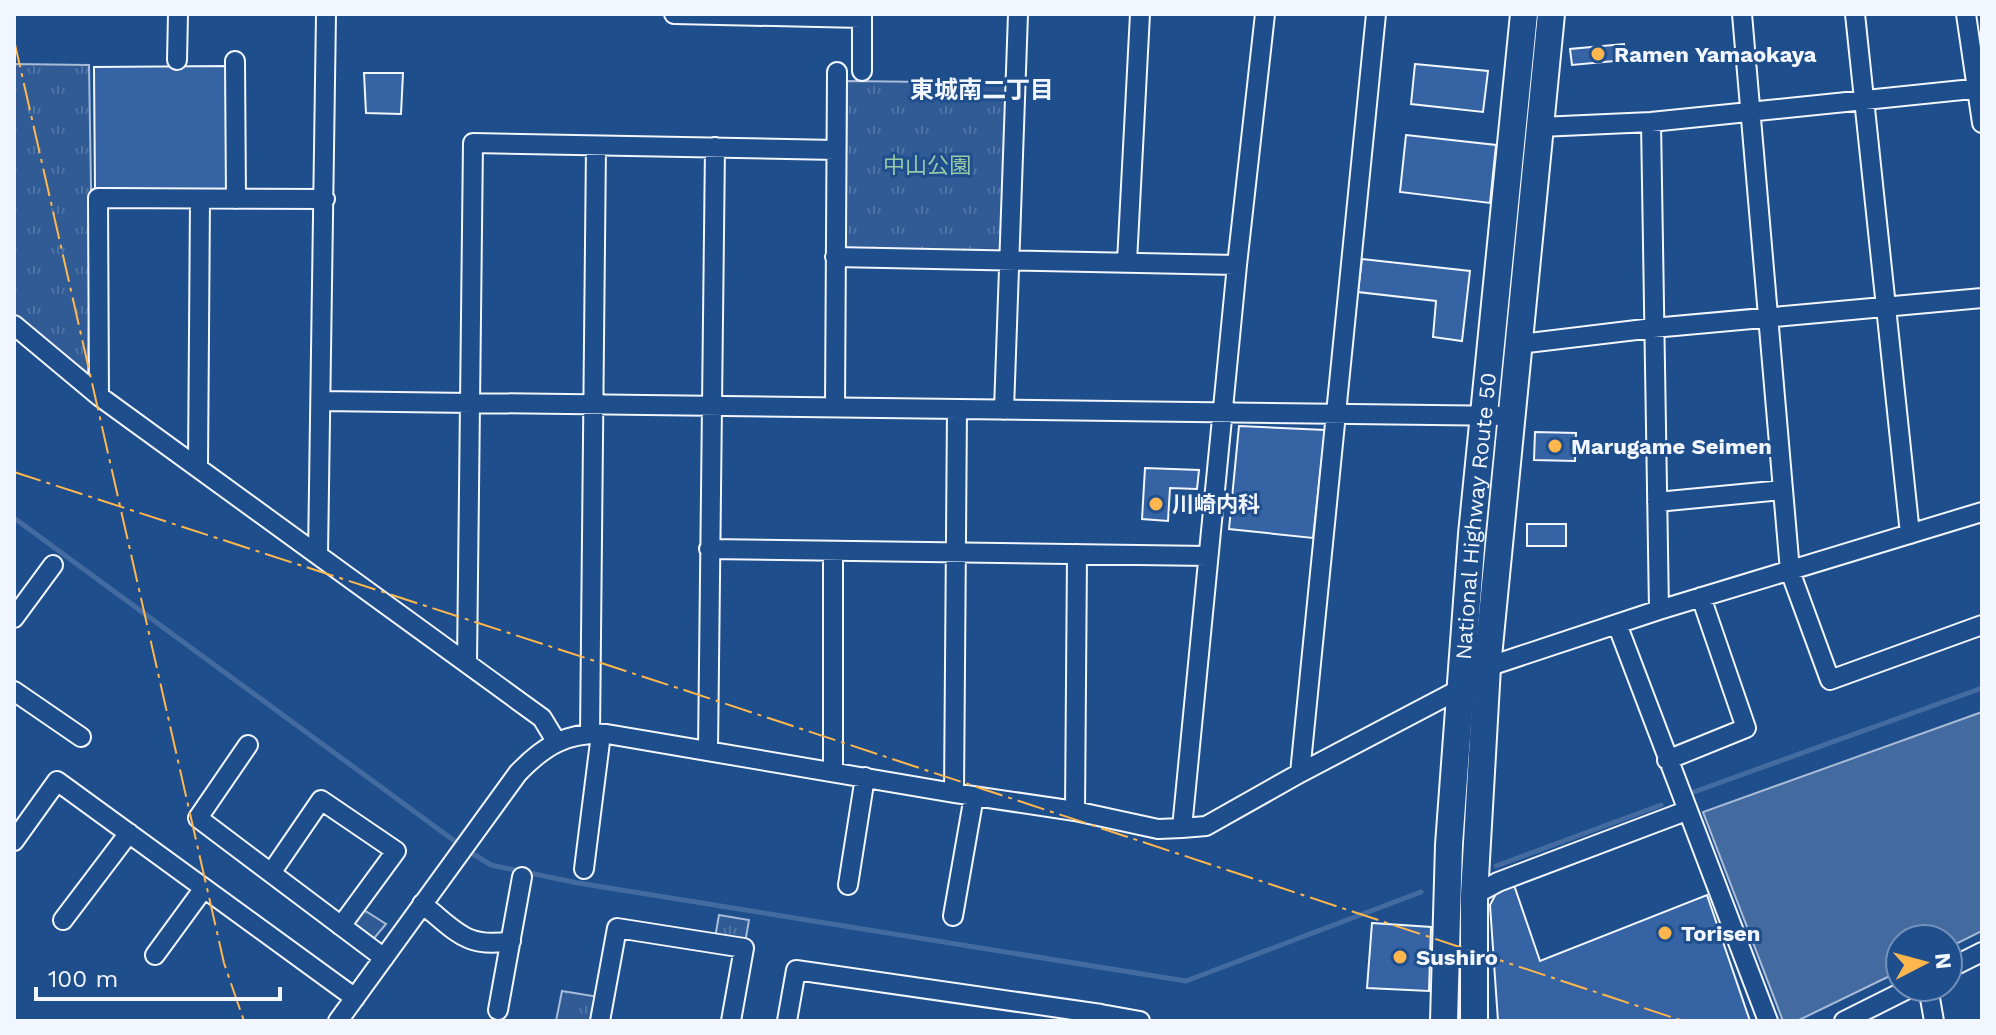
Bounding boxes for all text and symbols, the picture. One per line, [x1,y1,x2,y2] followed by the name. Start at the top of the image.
[1614,42,1817,67] place label: Ramen Yamaokaya
[1589,45,1607,63] marker: Ramen Yamaokaya
[910,76,1054,104] district label: 東城南二丁目
[883,153,971,178] park label: 中山公園
[1450,371,1501,661] street label: National Highway Route 50
[1571,434,1772,459] place label: Marugame Seimen
[1546,437,1564,455] marker: Marugame Seimen
[1172,492,1260,517] place label: 川崎内科
[1147,495,1165,513] marker: 川崎内科
[1681,921,1760,946] place label: Torisen
[1884,923,1964,1003] north arrow
[1656,924,1674,942] marker: Torisen
[1416,945,1498,970] place label: Sushiro
[1391,948,1409,966] marker: Sushiro
[36,951,280,1001] scale bar
[1930,952,1957,970] text: N
[48,965,118,993] text: 100 m

